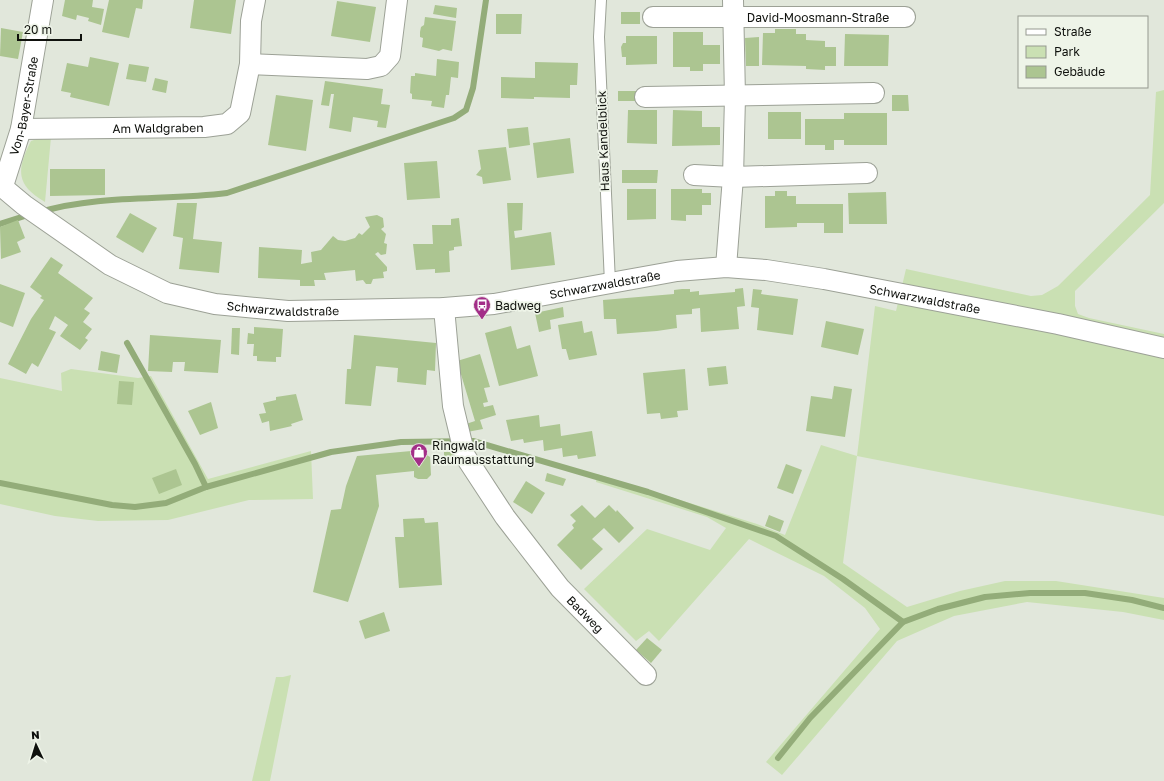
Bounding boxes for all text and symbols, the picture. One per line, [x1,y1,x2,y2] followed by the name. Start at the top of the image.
[747,10,889,25] street label: David-Moosmann-Straße
[18,16,81,42] scale bar
[1018,16,1148,88] legend
[24,22,52,37] text: 20 m
[1054,24,1092,39] text: Straße
[1054,44,1080,59] text: Park
[6,55,41,157] street label: Von-Bayer-Straße
[1054,64,1105,79] text: Gebäude
[594,90,612,192] street label: Haus Kandelblick
[112,120,204,136] street label: Am Waldgraben
[548,267,662,301] street label: Schwarzwaldstraße
[868,280,982,316] street label: Schwarzwaldstraße
[472,295,492,320] bus stop icon: Badweg
[226,298,339,319] street label: Schwarzwaldstraße
[495,298,541,313] place label: Badweg
[432,438,534,467] place label: Ringwald Raumausstattung
[409,442,429,467] shop icon: Ringwald Raumausstattung
[564,592,607,636] street label: Badweg
[16,725,56,765] north arrow
[31,728,40,741] text: N

